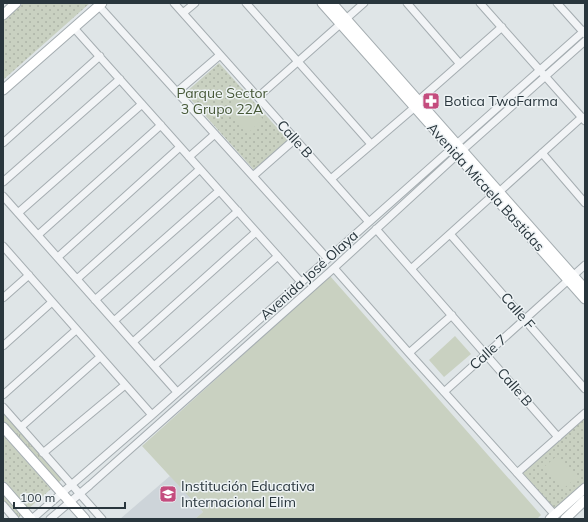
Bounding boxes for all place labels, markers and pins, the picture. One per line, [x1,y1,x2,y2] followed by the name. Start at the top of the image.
[421,91,441,111] pharmacy icon: Botica TwoFarma
[444,92,558,110] place label: Botica TwoFarma
[181,477,315,511] place label: Institución Educativa Internacional Elim
[158,484,178,504] school or university icon: Institución Educativa Internacional Elim

